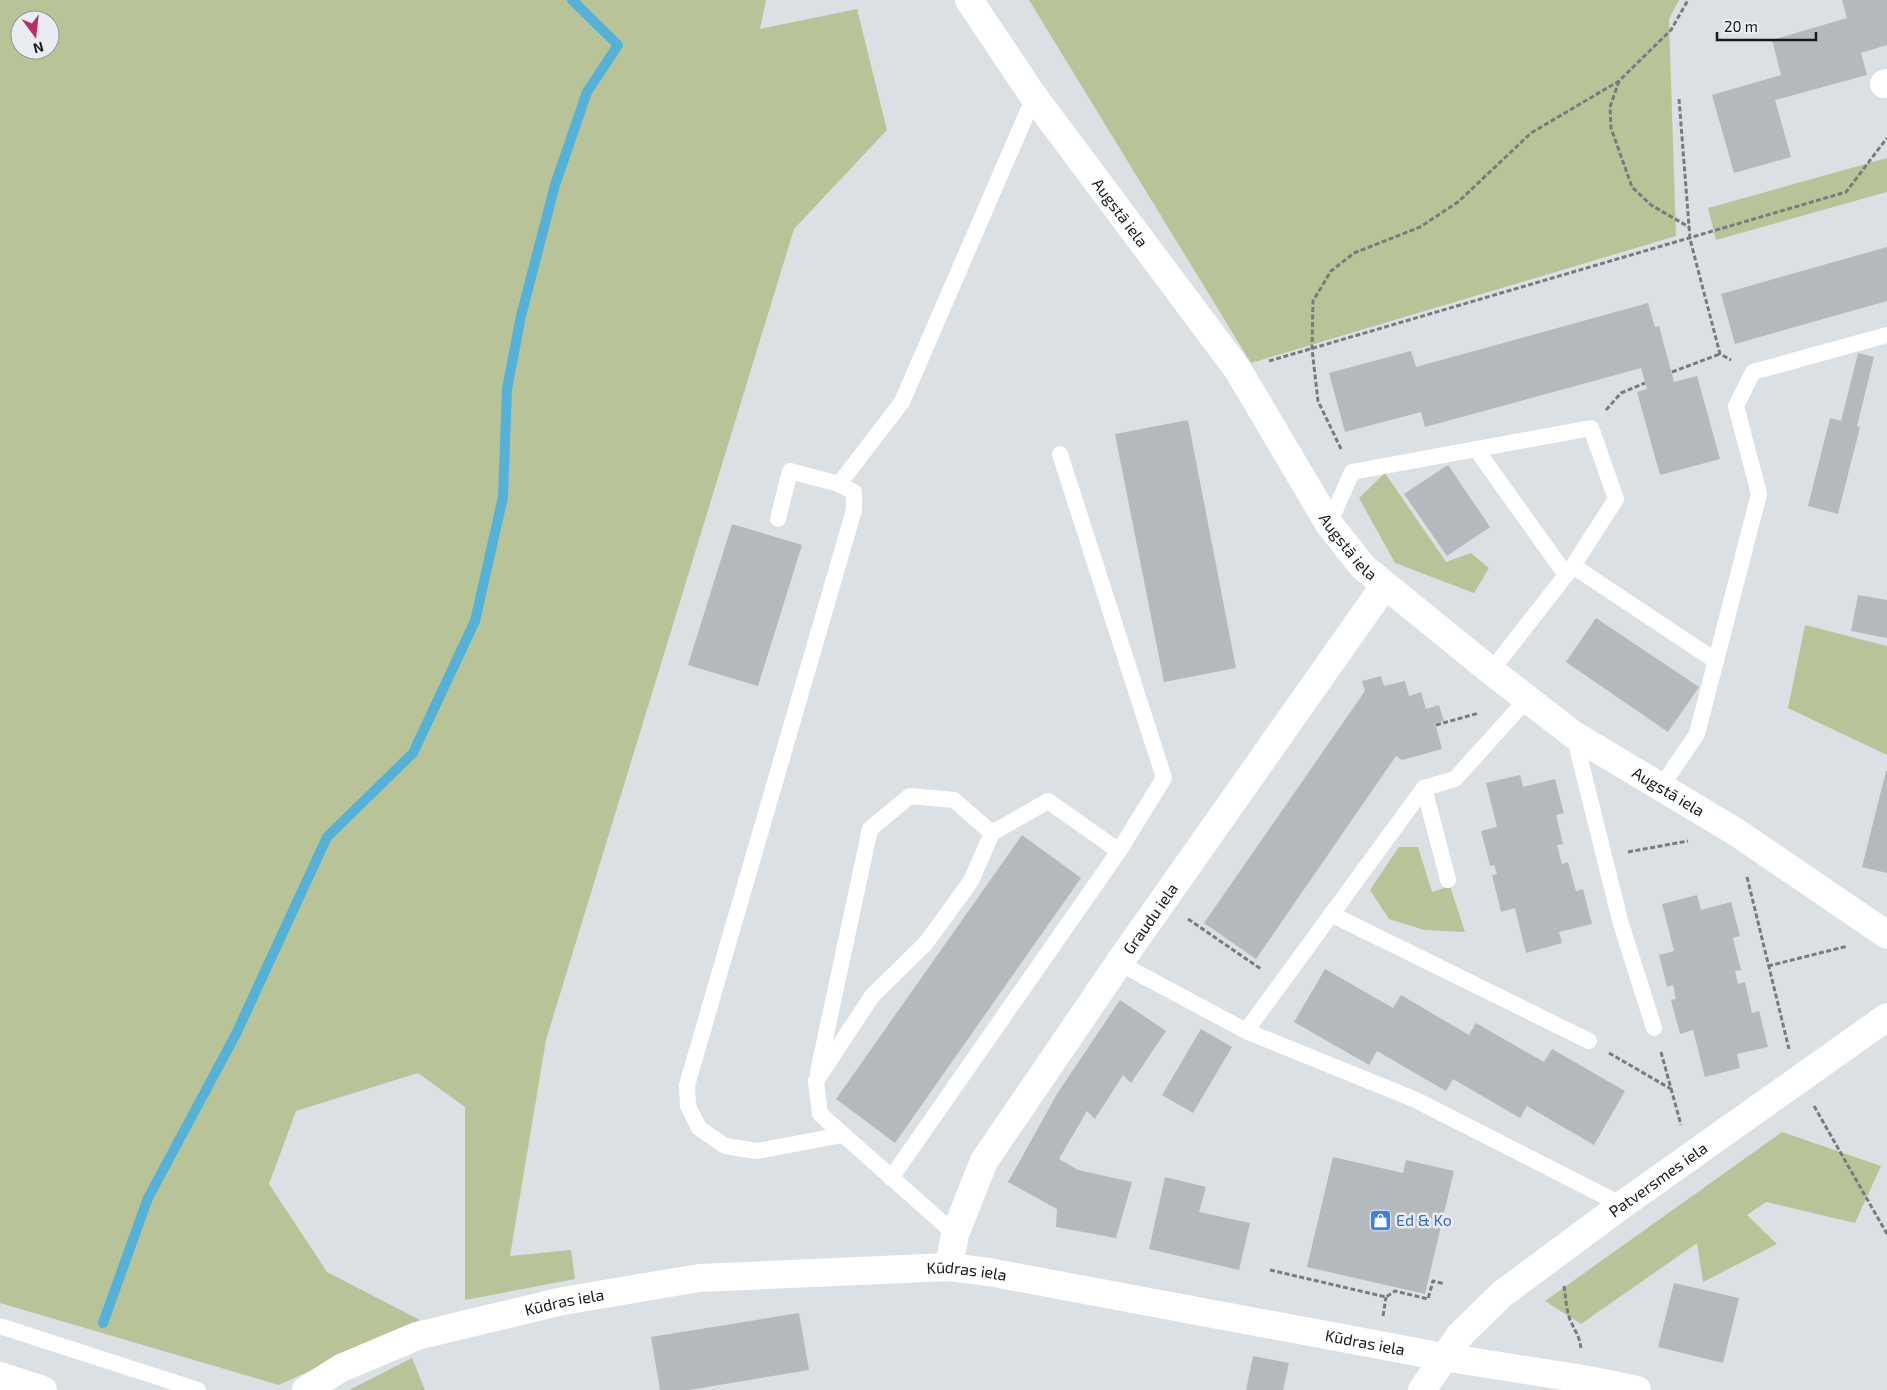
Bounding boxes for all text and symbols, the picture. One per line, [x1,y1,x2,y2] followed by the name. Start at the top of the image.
[10,10,60,60] north arrow
[1717,10,1816,42] scale bar
[1724,17,1758,35] text: 20 m
[31,39,46,58] text: N
[1089,174,1153,250] street label: Augstā iela
[1316,510,1381,584] street label: Augstā iela
[1629,762,1708,820] street label: Augstā iela
[1118,879,1181,957] street label: Graudu iela
[1605,1138,1711,1221] street label: Patversmes iela
[1368,1208,1392,1232] shop icon: Ed & Ko
[1396,1210,1452,1229] place label: Ed & Ko
[926,1257,1008,1284] street label: Kūdras iela
[522,1284,605,1319] street label: Kūdras iela
[1324,1325,1407,1359] street label: Kūdras iela

